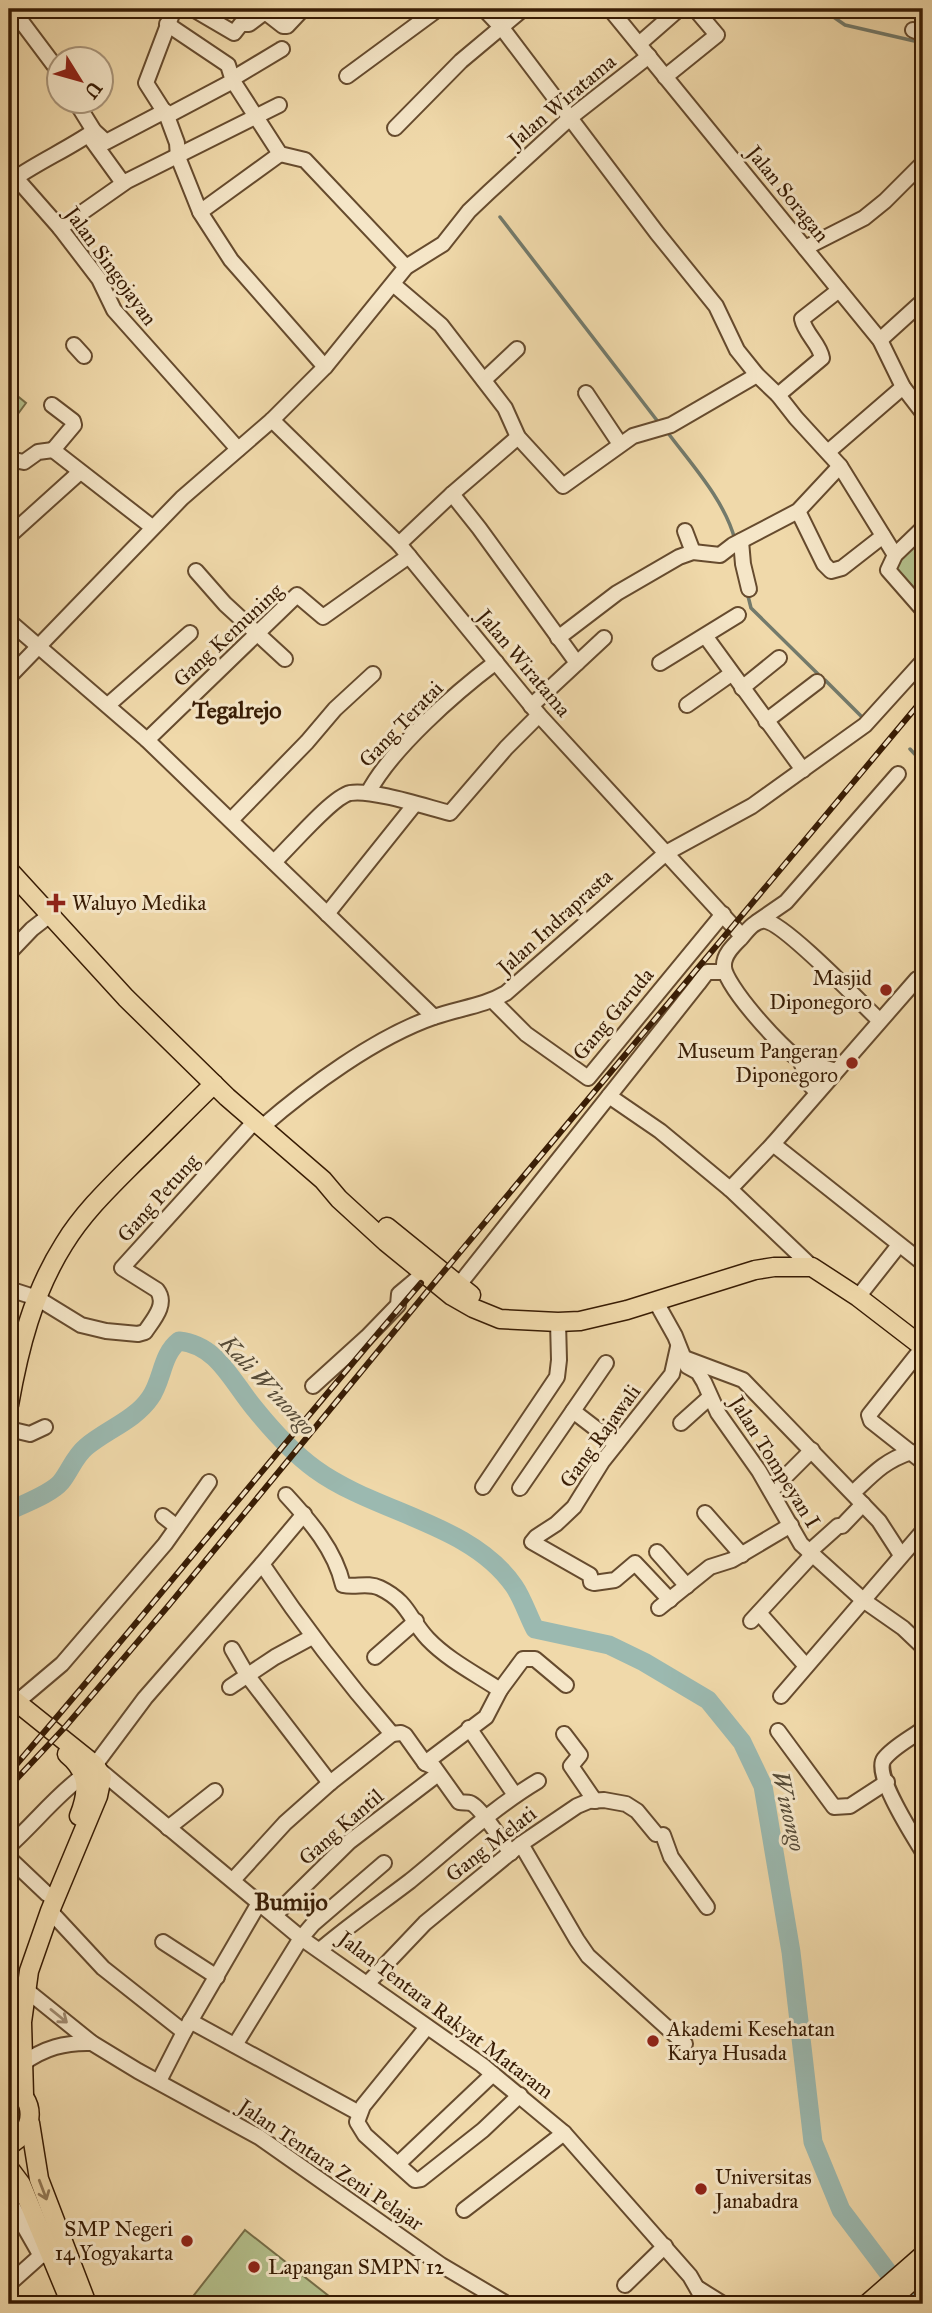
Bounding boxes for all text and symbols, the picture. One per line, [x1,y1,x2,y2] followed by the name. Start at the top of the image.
[46,46,116,116] north arrow
[501,48,621,155] street label: Jalan Wiratama
[79,77,107,104] text: U
[740,139,835,248] street label: Jalan Soragan
[58,200,163,331] street label: Jalan Singojayan
[168,578,288,692] street label: Gang Kemuning
[470,602,577,722] street label: Jalan Wiratama
[353,675,449,773] street label: Gang Teratai
[191,695,282,725] district label: Tegalrejo
[491,863,618,982] street label: Jalan Indraprasta
[72,890,207,916] place label: Waluyo Medika
[46,893,66,913] marker: Waluyo Medika
[567,962,659,1066] street label: Gang Garuda
[769,965,872,1015] place label: Masjid Diponegoro
[878,982,894,998] marker: Masjid Diponegoro
[677,1038,838,1088] place label: Museum Pangeran Diponegoro
[844,1055,860,1071] marker: Museum Pangeran Diponegoro
[112,1148,205,1248] street label: Gang Petung
[214,1328,322,1441] water label: Kali Winongo
[554,1379,646,1493] street label: Gang Rajawali
[723,1389,826,1533] street label: Jalan Tompeyan I
[766,1768,812,1854] water label: Winongo
[293,1783,389,1871] street label: Gang Kantil
[441,1800,542,1887] street label: Gang Melati
[254,1887,328,1917] district label: Bumijo
[332,1924,559,2105] street label: Jalan Tentara Rakyat Mataram
[49,2008,67,2024] one-way arrow
[666,2016,835,2066] place label: Akademi Kesehatan Karya Husada
[645,2033,661,2049] marker: Akademi Kesehatan Karya Husada
[232,2092,429,2237] street label: Jalan Tentara Zeni Pelajar
[713,2164,812,2214] place label: Universitas Janabadra
[38,2178,51,2200] one-way arrow
[693,2181,709,2197] marker: Universitas Janabadra
[55,2216,173,2266] place label: SMP Negeri 14 Yogyakarta
[179,2233,195,2249] marker: SMP Negeri 14 Yogyakarta
[268,2254,445,2280] place label: Lapangan SMPN 12
[246,2259,262,2275] marker: Lapangan SMPN 12

